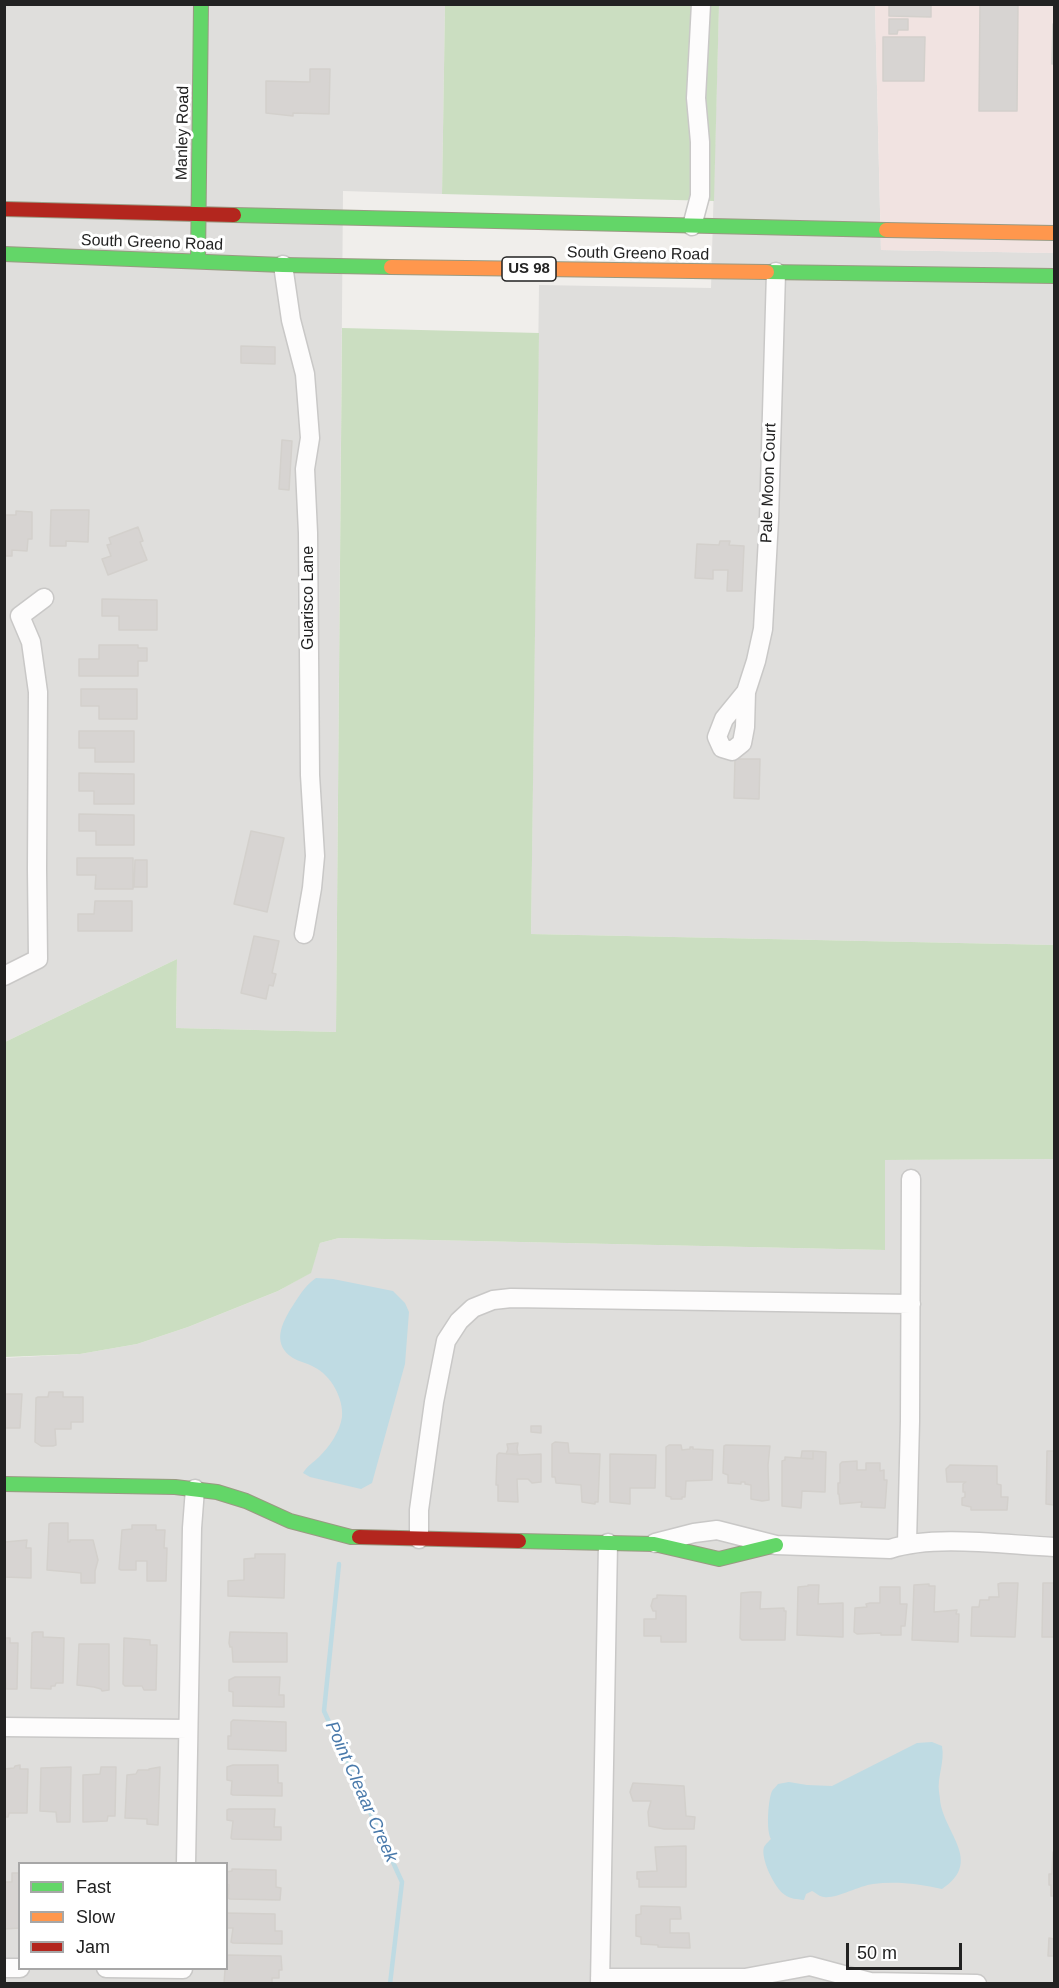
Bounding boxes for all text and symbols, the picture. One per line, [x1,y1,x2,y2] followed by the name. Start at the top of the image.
[173,86,193,180] street label: Manley Road
[81,231,223,255] street label: South Greeno Road
[567,243,709,265] street label: South Greeno Road
[502,257,556,281] road number: US 98
[757,423,781,543] street label: Pale Moon Court
[299,546,319,650] street label: Guarisco Lane
[320,1718,402,1866] water label: Point Cleaar Creek
[18,1862,228,1970] legend
[76,1877,111,1897] text: Fast
[76,1907,115,1927] text: Slow
[849,1931,964,1969] scale bar
[76,1937,110,1957] text: Jam
[857,1943,897,1963] text: 50 m

